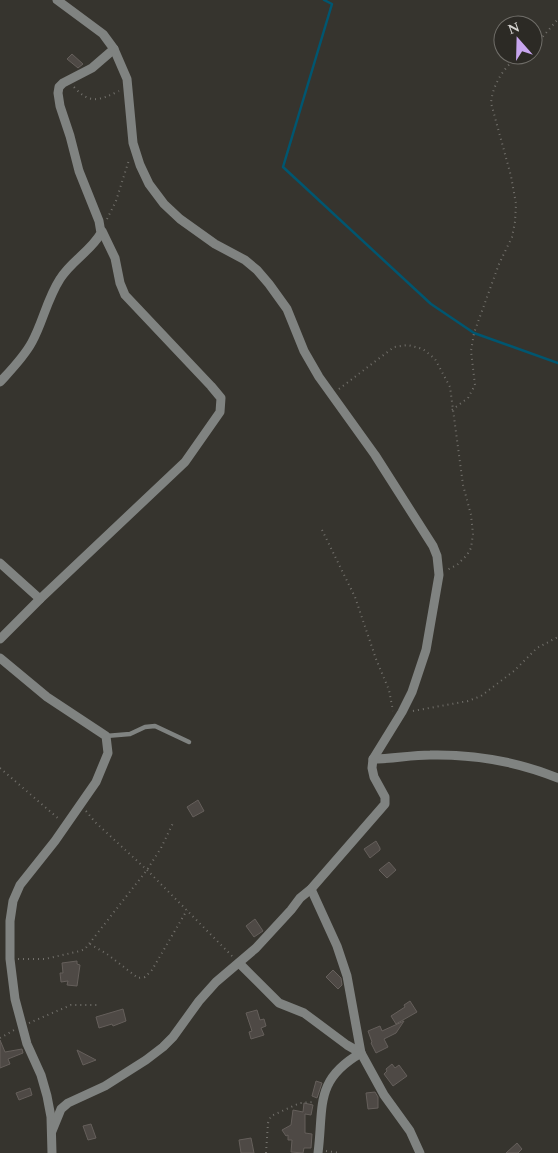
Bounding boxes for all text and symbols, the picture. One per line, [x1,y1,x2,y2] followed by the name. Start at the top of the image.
[493,15,543,65] north arrow
[505,16,523,40] text: N

